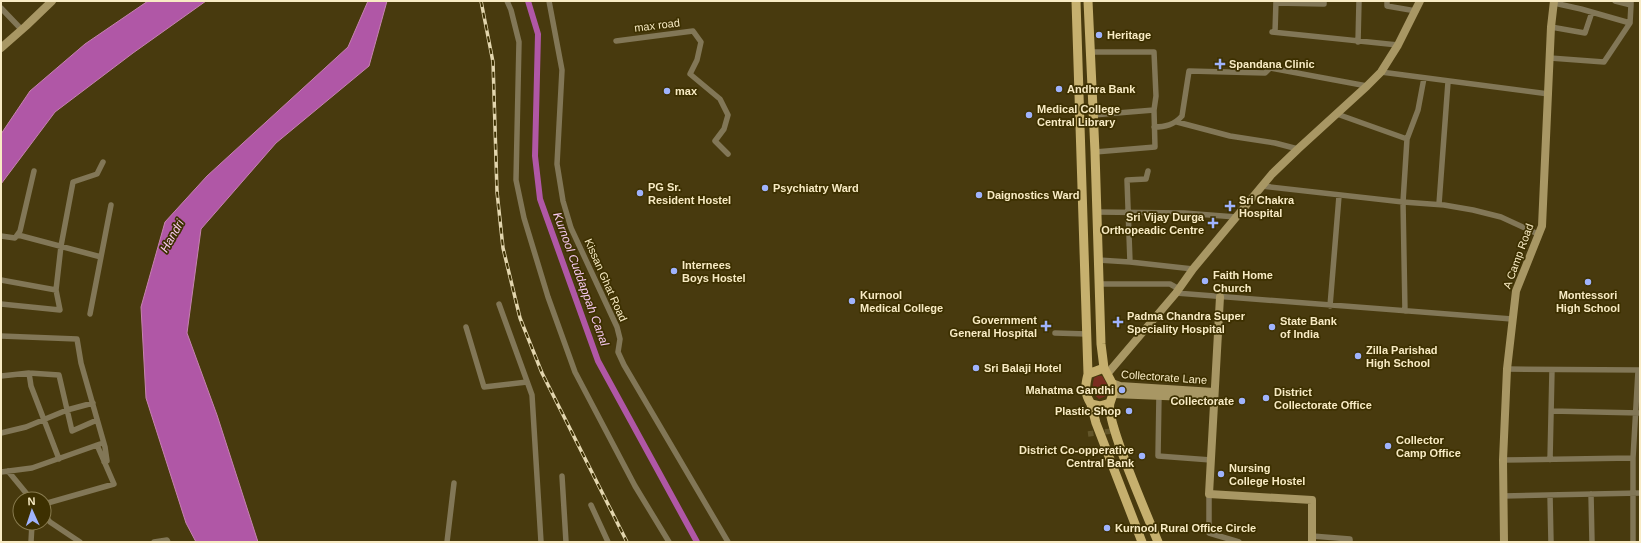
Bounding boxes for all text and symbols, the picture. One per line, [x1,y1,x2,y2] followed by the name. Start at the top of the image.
[634,16,680,34] street label: max road
[1107,29,1151,41] place label: Heritage
[1094,30,1104,40] marker: Heritage
[1214,58,1226,70] marker: Spandana Clinic
[1229,58,1315,70] place label: Spandana Clinic
[1067,83,1136,95] place label: Andhra Bank
[1054,84,1064,94] marker: Andhra Bank
[675,85,698,97] place label: max
[662,86,672,96] marker: max
[1037,103,1120,128] place label: Medical College Central Library
[1024,110,1034,120] marker: Medical College Central Library
[648,181,731,206] place label: PG Sr. Resident Hostel
[773,182,859,194] place label: Psychiatry Ward
[760,183,770,193] marker: Psychiatry Ward
[635,188,645,198] marker: PG Sr. Resident Hostel
[987,189,1080,201] place label: Daignostics Ward
[974,190,984,200] marker: Daignostics Ward
[1239,194,1295,219] place label: Sri Chakra Hospital
[1224,200,1236,212] marker: Sri Chakra Hospital
[550,210,612,348] water label: Kurnool Cuddappah Canal
[1101,211,1205,236] place label: Sri Vijay Durga Orthopeadic Centre
[157,217,187,255] water label: Handri
[1207,217,1219,229] marker: Sri Vijay Durga Orthopeadic Centre
[1501,222,1535,290] street label: A Camp Road
[582,237,630,323] street label: Kissan Ghat Road
[682,259,746,284] place label: Internees Boys Hostel
[669,266,679,276] marker: Internees Boys Hostel
[1213,269,1273,294] place label: Faith Home Church
[1200,276,1210,286] marker: Faith Home Church
[1583,277,1593,287] marker: Montessori High School
[860,289,943,314] place label: Kurnool Medical College
[1556,289,1620,314] place label: Montessori High School
[847,296,857,306] marker: Kurnool Medical College
[1127,310,1246,335] place label: Padma Chandra Super Speciality Hospital
[950,314,1037,339] place label: Government General Hospital
[1280,315,1338,340] place label: State Bank of India
[1112,316,1124,328] marker: Padma Chandra Super Speciality Hospital
[1040,320,1052,332] marker: Government General Hospital
[1267,322,1277,332] marker: State Bank of India
[1366,344,1438,369] place label: Zilla Parishad High School
[1353,351,1363,361] marker: Zilla Parishad High School
[984,362,1062,374] place label: Sri Balaji Hotel
[971,363,981,373] marker: Sri Balaji Hotel
[1121,368,1207,386] street label: Collectorate Lane
[1025,384,1114,396] place label: Mahatma Gandhi
[1117,385,1127,395] marker: Mahatma Gandhi
[1274,386,1372,411] place label: District Collectorate Office
[1261,393,1271,403] marker: District Collectorate Office
[1170,395,1234,407] place label: Collectorate
[1237,396,1247,406] marker: Collectorate
[1055,405,1121,417] place label: Plastic Shop
[1124,406,1134,416] marker: Plastic Shop
[1396,434,1461,459] place label: Collector Camp Office
[1383,441,1393,451] marker: Collector Camp Office
[1019,444,1135,469] place label: District Co-opperative Central Bank
[1137,451,1147,461] marker: District Co-opperative Central Bank
[1229,462,1305,487] place label: Nursing College Hostel
[1216,469,1226,479] marker: Nursing College Hostel
[12,491,52,531] north arrow
[27,495,36,507] text: N
[1115,522,1256,534] place label: Kurnool Rural Office Circle
[1102,523,1112,533] marker: Kurnool Rural Office Circle

